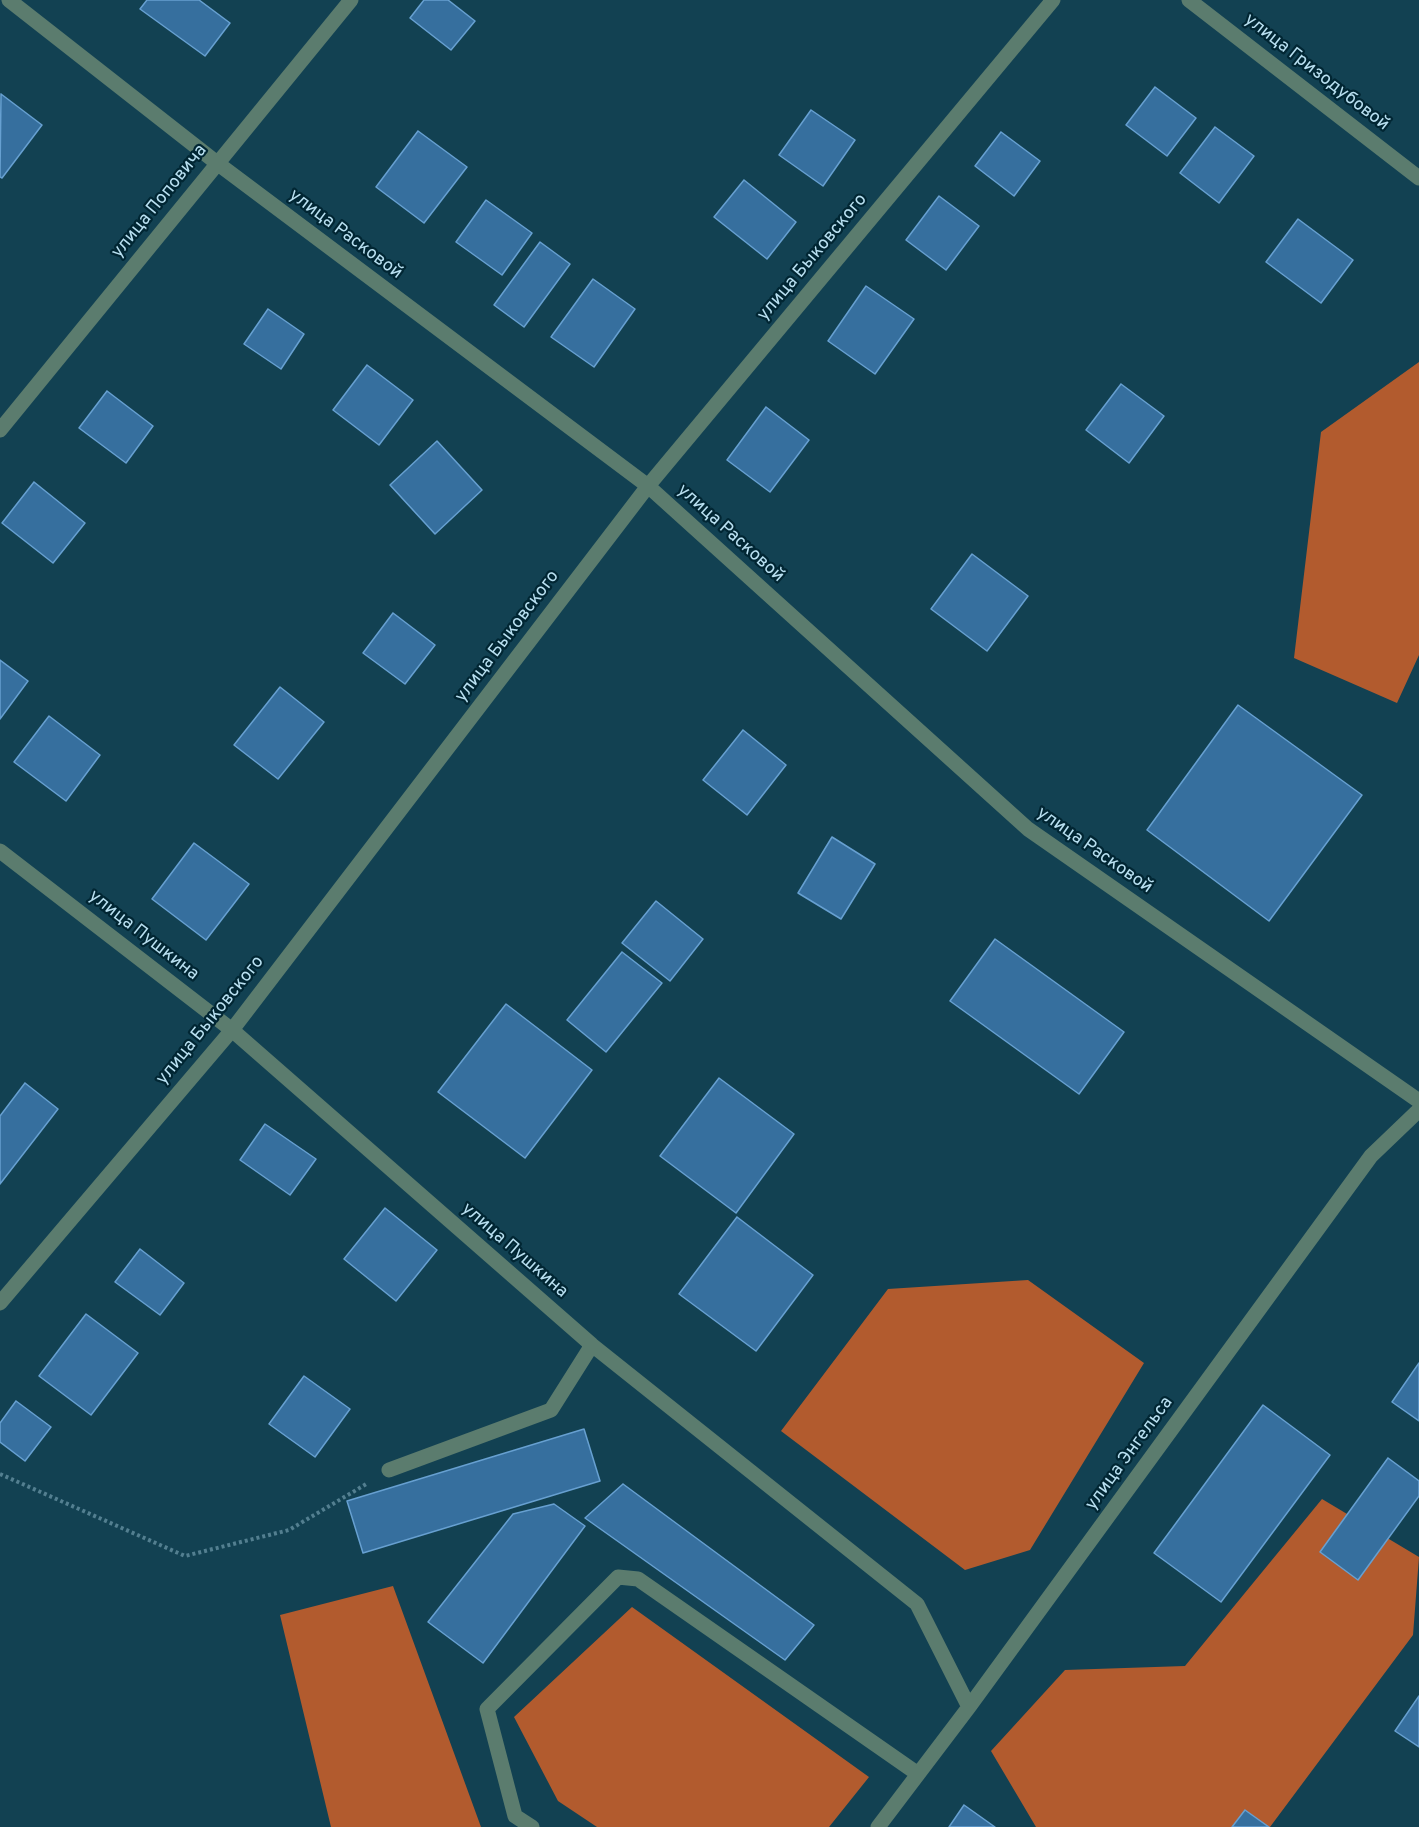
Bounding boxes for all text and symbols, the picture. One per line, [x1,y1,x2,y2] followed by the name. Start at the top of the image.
[1239,10,1393,136] street label: улица Гризодубовой
[108,141,212,263] street label: улица Поповича
[284,185,406,285] street label: улица Расковой
[753,190,873,326] street label: улица Быковского
[672,480,788,588] street label: улица Расковой
[451,567,565,707] street label: улица Быковского
[1032,803,1156,899] street label: улица Расковой
[84,886,202,986] street label: улица Пушкина
[152,952,270,1090] street label: улица Быковского
[456,1199,572,1303] street label: улица Пушкина
[1082,1393,1178,1515] street label: улица Энгельса

